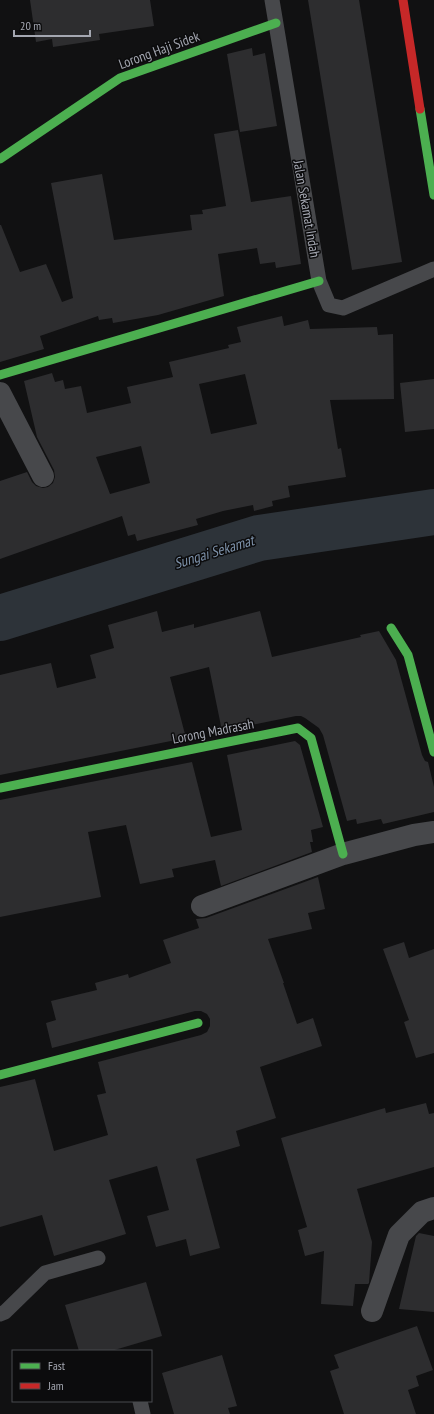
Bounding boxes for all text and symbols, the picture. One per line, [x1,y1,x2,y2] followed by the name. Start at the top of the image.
[14,12,90,38] scale bar
[20,18,41,33] text: 20 m
[116,27,202,73] street label: Lorong Haji Sidek
[289,158,324,259] street label: Jalan Sekamat Indah
[172,530,258,573] water label: Sungai Sekamat
[171,714,255,748] street label: Lorong Madrasah
[12,1350,152,1402] legend
[48,1358,66,1373] text: Fast
[47,1378,64,1393] text: Jam

